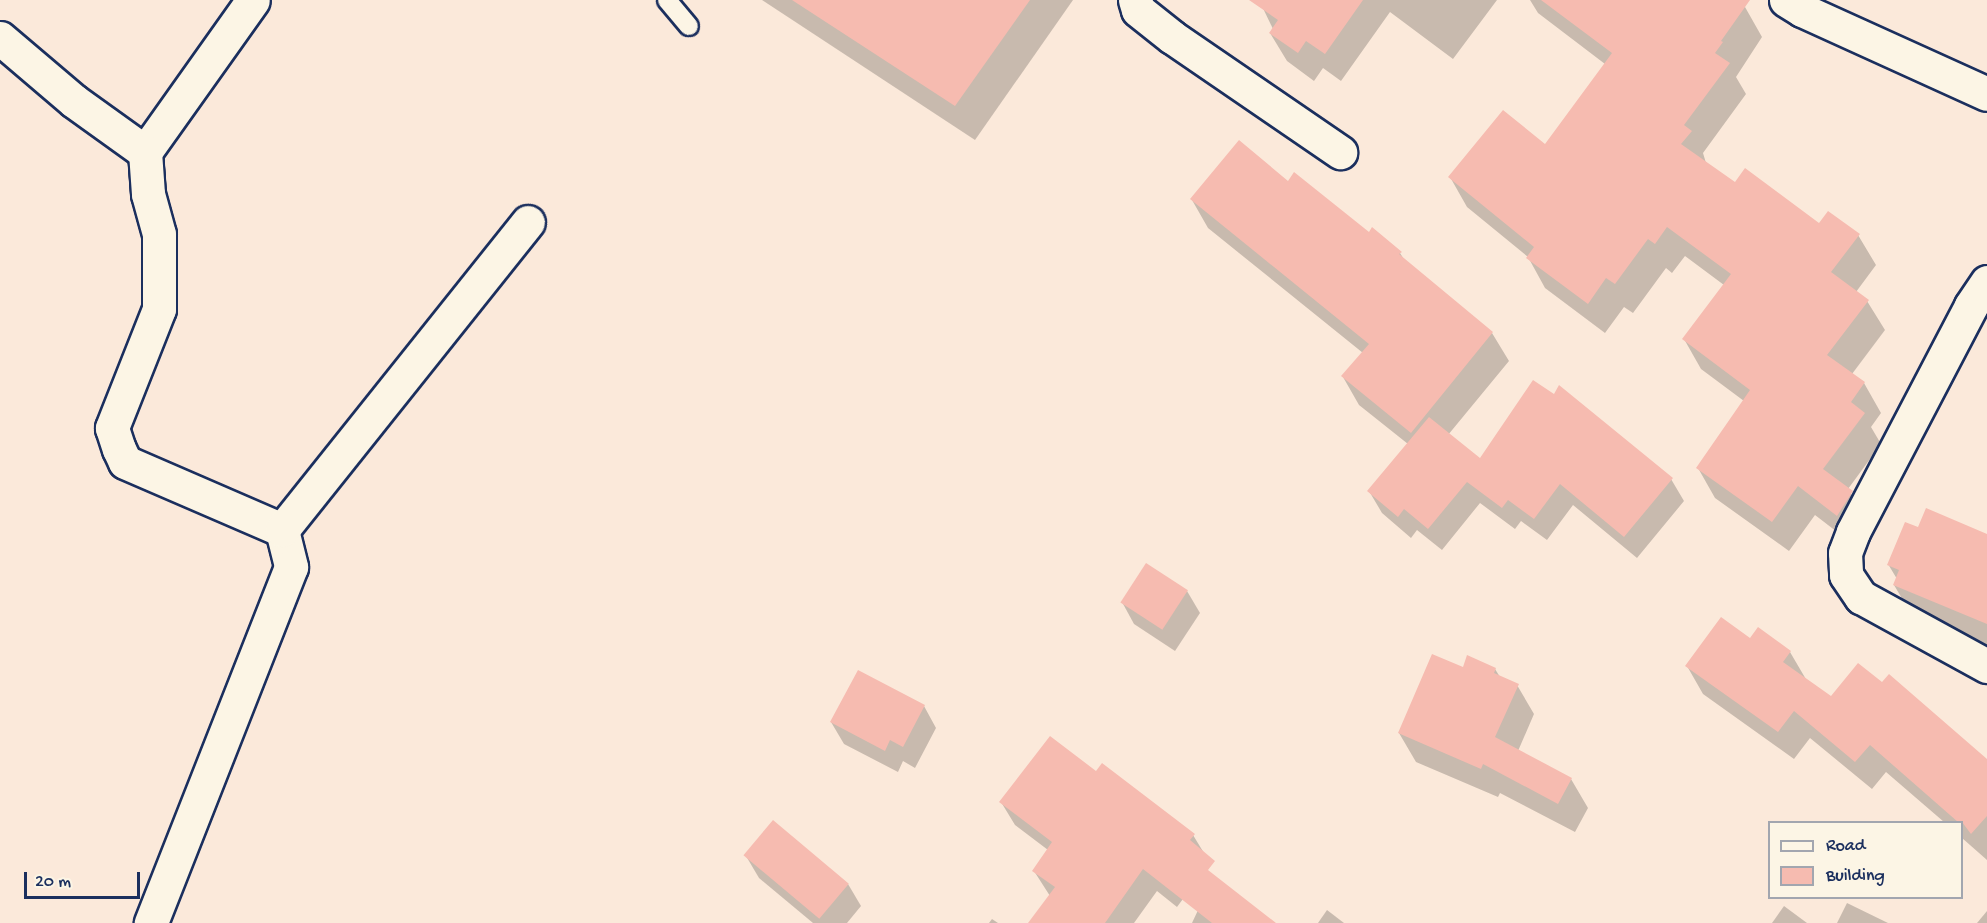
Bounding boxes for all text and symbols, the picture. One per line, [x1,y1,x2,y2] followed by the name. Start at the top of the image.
[1768,821,1963,899] legend
[1826,836,1865,857] text: Road
[27,860,142,898] scale bar
[1826,866,1885,887] text: Building
[35,872,71,893] text: 20 m

